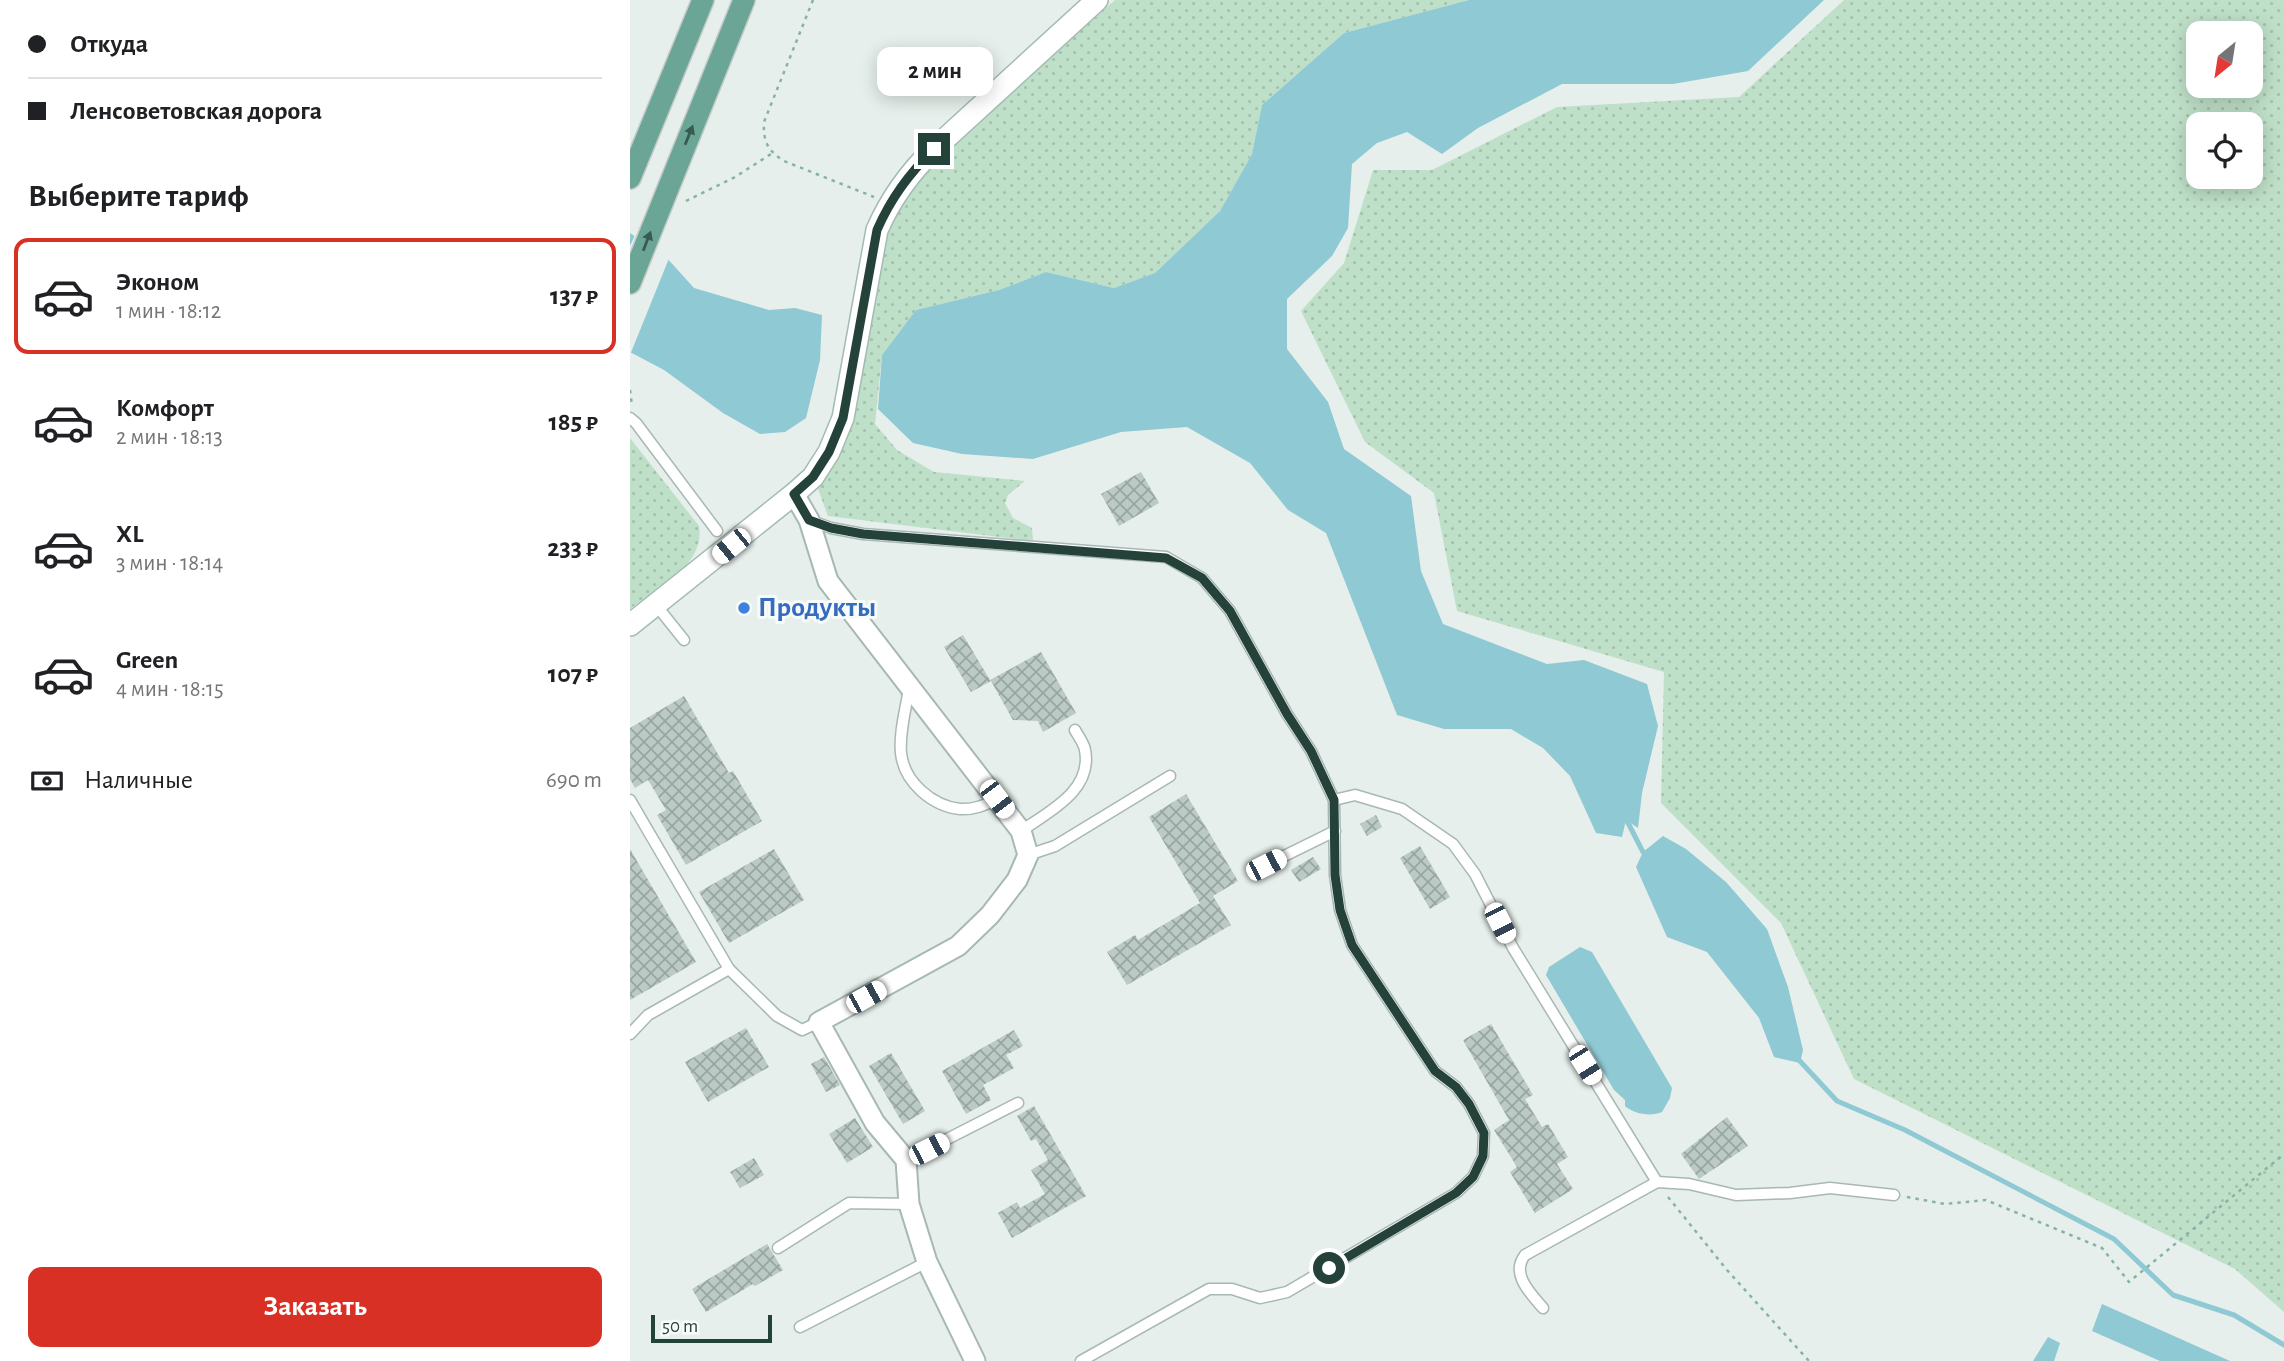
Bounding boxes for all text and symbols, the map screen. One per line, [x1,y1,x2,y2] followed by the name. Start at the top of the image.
[2186,21,2263,98] north arrow
[2186,21,2263,189] map controls
[70,31,148,57] text: Откуда
[876,47,992,96] callout: 2 мин
[908,60,962,83] text: 2 мин
[70,98,322,124] text: Ленсоветовская дорога
[2186,112,2263,189] button: locate
[684,124,695,145] one-way arrow
[918,133,950,165] route end
[28,180,249,212] text: Выберите тариф
[641,230,652,251] one-way arrow
[32,265,95,328] icon: car
[116,269,199,295] text: Эконом
[550,283,598,309] text: 137 ₽
[116,300,221,323] text: 1 мин · 18:12
[32,391,95,454] icon: car
[116,395,214,421] text: Комфорт
[548,409,598,435] text: 185 ₽
[116,426,223,449] text: 2 мин · 18:13
[32,517,95,580] icon: car
[116,521,143,547] text: XL
[709,525,754,567] car
[547,535,598,561] text: 233 ₽
[116,552,223,575] text: 3 мин · 18:14
[758,594,876,622] place label: Продукты
[736,600,752,616] marker: Продукты
[32,643,95,706] icon: car
[116,647,178,673] text: Green
[548,661,598,687] text: 107 ₽
[116,678,224,701] text: 4 мин · 18:15
[28,762,66,800] icon: cash
[84,767,193,793] text: Наличные
[546,769,602,792] text: 690 m
[976,776,1019,822] car
[1243,846,1290,884] car
[1482,900,1519,946] car
[843,978,890,1016] car
[1565,1042,1606,1088] car
[906,1130,953,1168] car
[1313,1252,1345,1284] route start
[28,1267,602,1347] button: Заказать
[651,1312,772,1344] scale bar
[662,1317,698,1336] text: 50 m

